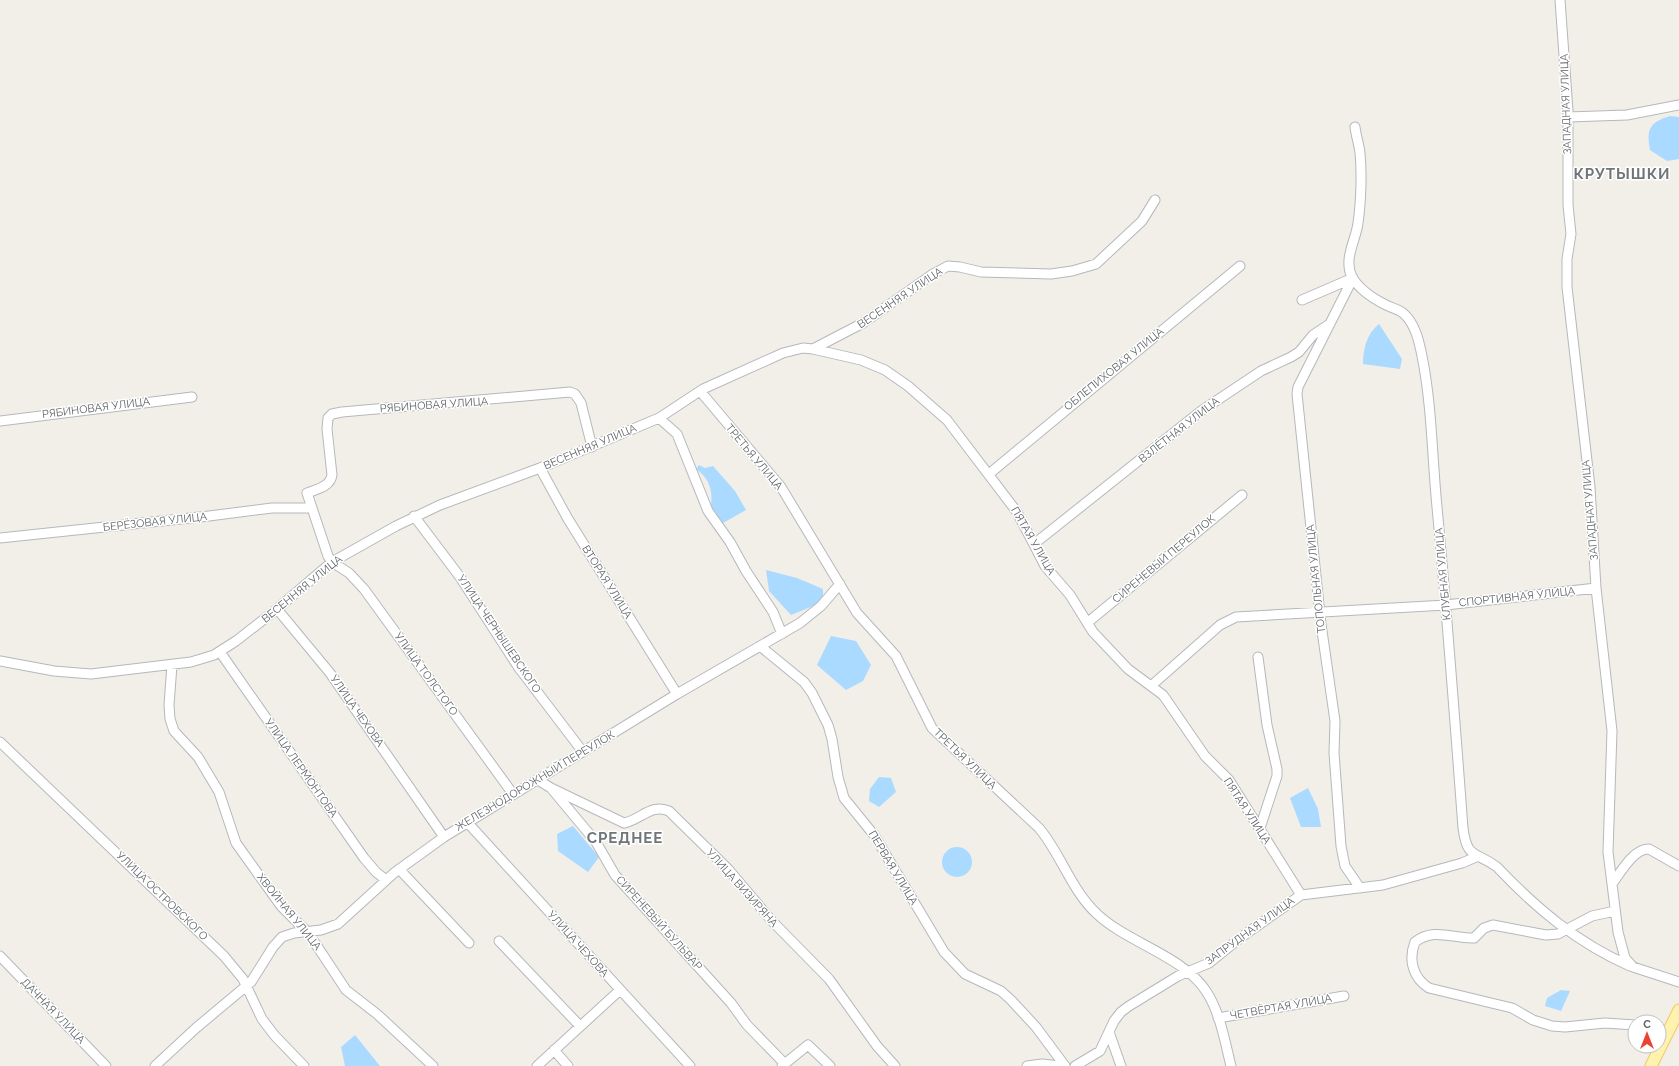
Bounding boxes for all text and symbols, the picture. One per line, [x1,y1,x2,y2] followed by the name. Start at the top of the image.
[1558,53,1574,155] street label: ЗАПАДНАЯ УЛИЦА
[1573,165,1671,183] district label: КРУТЫШКИ
[855,264,945,331] street label: ВЕСЕННЯЯ УЛИЦА
[1061,324,1167,413] street label: ОБЛЕПИХОВАЯ УЛИЦА
[1136,394,1222,466] street label: ВЗЛЁТНАЯ УЛИЦА
[41,395,151,421] street label: РЯБИНОВАЯ УЛИЦА
[379,395,489,415] street label: РЯБИНОВАЯ УЛИЦА
[542,421,639,472] street label: ВЕСЕННЯЯ УЛИЦА
[723,421,786,493] street label: ТРЕТЬЯ УЛИЦА
[1579,459,1601,561] street label: ЗАПАДНАЯ УЛИЦА
[1008,505,1058,578] street label: ПЯТАЯ УЛИЦА
[102,510,208,534] street label: БЕРЁЗОВАЯ УЛИЦА
[1110,512,1218,606] street label: СИРЕНЕВЫЙ ПЕРЕУЛОК
[1304,523,1328,634] street label: ТОПОЛЬНАЯ УЛИЦА
[1432,527,1454,621] street label: КЛУБНАЯ УЛИЦА
[579,543,635,622] street label: ВТОРАЯ УЛИЦА
[259,552,345,625] street label: ВЕСЕННЯЯ УЛИЦА
[454,572,544,696] street label: УЛИЦА ЧЕРНЫШЕВСКОГО
[1458,584,1576,610] street label: СПОРТИВНАЯ УЛИЦА
[391,630,461,718] street label: УЛИЦА ТОЛСТОГО
[327,673,387,750] street label: УЛИЦА ЧЕХОВА
[262,716,340,820] street label: УЛИЦА ЛЕРМОНТОВА
[931,726,999,793] street label: ТРЕТЬЯ УЛИЦА
[453,728,617,834] street label: ЖЕЛЕЗНОДОРОЖНЫЙ ПЕРЕУЛОК
[1221,775,1274,847] street label: ПЯТАЯ УЛИЦА
[866,828,921,908] street label: ПЕРВАЯ УЛИЦА
[587,829,663,847] district label: СРЕДНЕЕ
[704,846,781,930] street label: УЛИЦА ВИЗИРЯНА
[113,849,211,943] street label: УЛИЦА ОСТРОВСКОГО
[254,871,324,953] street label: ХВОЙНАЯ УЛИЦА
[613,873,705,973] street label: СИРЕНЕВЫЙ БУЛЬВАР
[1203,894,1298,968] street label: ЗАПРУДНАЯ УЛИЦА
[545,908,612,980] street label: УЛИЦА ЧЕХОВА
[18,976,88,1047] street label: ДАЧНАЯ УЛИЦА
[1229,992,1334,1022] street label: ЧЕТВЁРТАЯ УЛИЦА
[1627,1014,1667,1054] north arrow
[1643,1018,1651,1031] text: С

